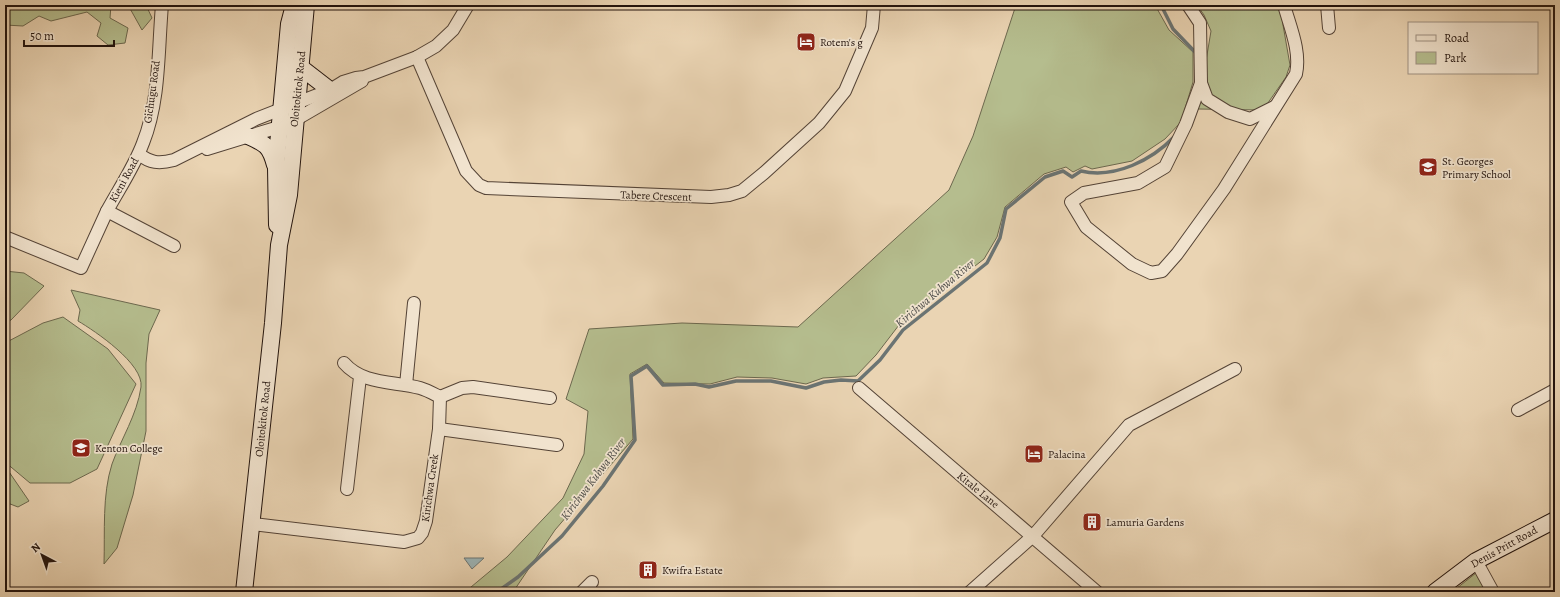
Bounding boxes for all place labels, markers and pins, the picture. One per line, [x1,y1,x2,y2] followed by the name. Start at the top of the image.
[795,31,817,53] hotel icon: Rotem's g
[820,35,863,50] place label: Rotem's g
[1442,154,1511,182] place label: St. Georges Primary School
[1417,156,1439,178] school or university icon: St. Georges Primary School
[70,437,92,459] school or university icon: Kenton College
[95,441,163,456] place label: Kenton College
[1023,443,1045,465] hotel icon: Palacina
[1048,447,1087,462] place label: Palacina
[1081,511,1103,533] building icon: Lamuria Gardens
[1106,515,1184,530] place label: Lamuria Gardens
[637,559,659,581] building icon: Kwifra Estate
[662,563,723,578] place label: Kwifra Estate

